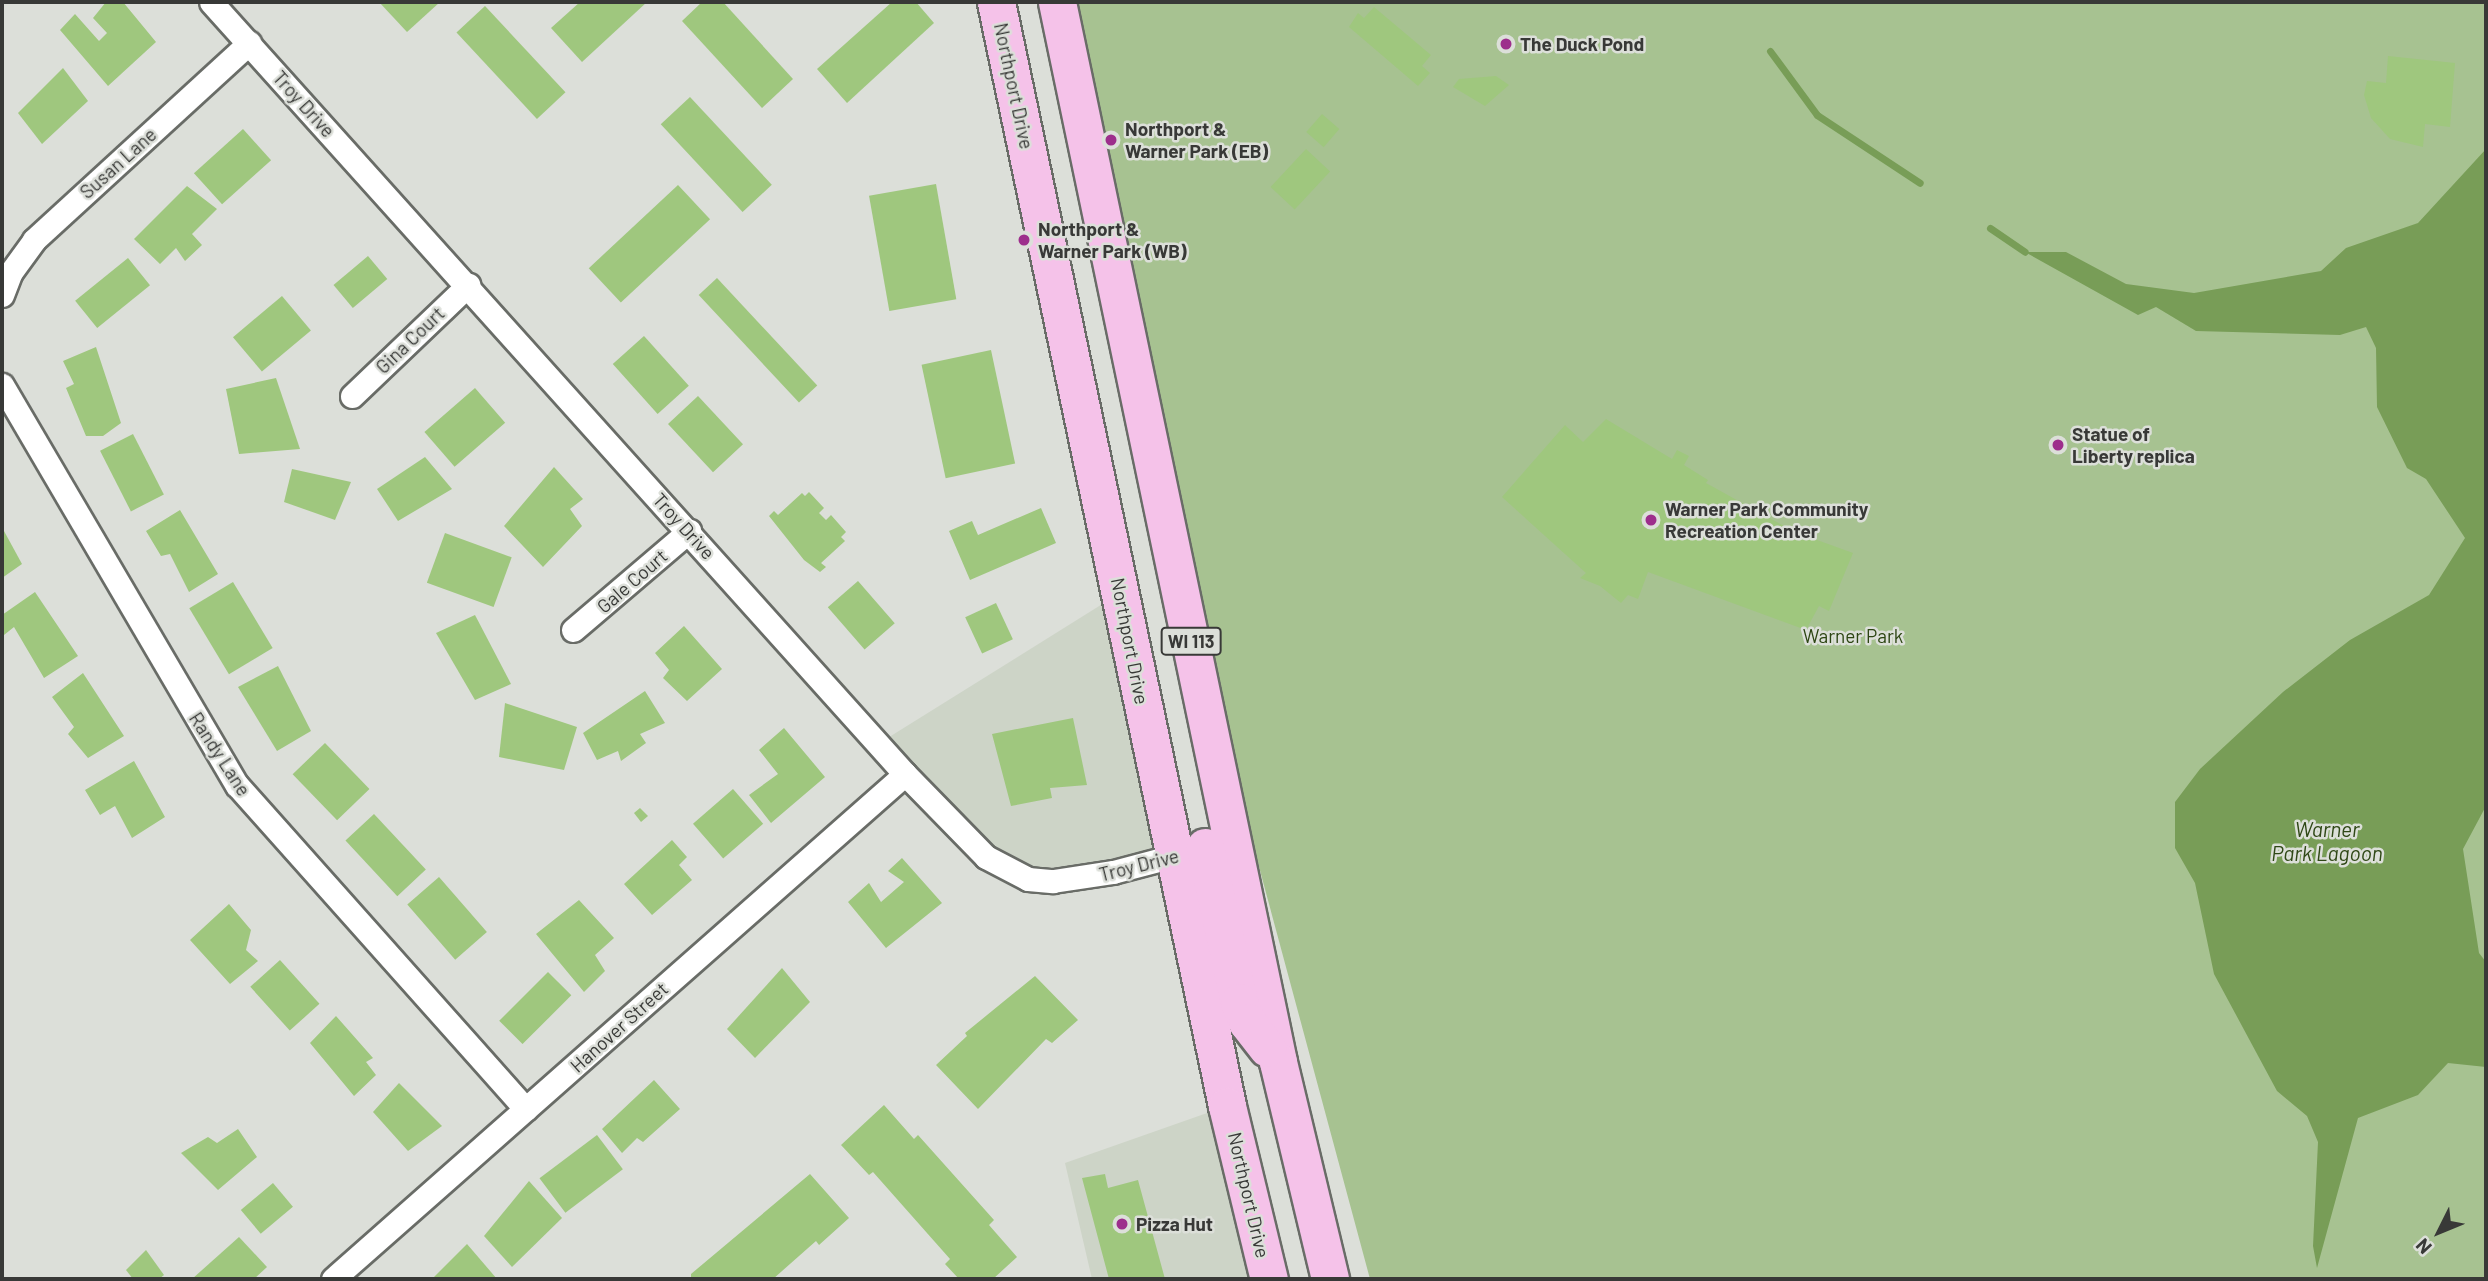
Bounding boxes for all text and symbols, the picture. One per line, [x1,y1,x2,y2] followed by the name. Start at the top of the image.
[989,21,1039,151] street label: Northport Drive
[1520,33,1644,55] place label: The Duck Pond
[1498,36,1514,52] marker: The Duck Pond
[268,66,340,142] street label: Troy Drive
[1125,118,1268,162] place label: Northport & Warner Park (EB)
[75,123,161,203] street label: Susan Lane
[1103,132,1119,148] marker: Northport & Warner Park (EB)
[1038,218,1187,262] place label: Northport & Warner Park (WB)
[1016,232,1032,248] marker: Northport & Warner Park (WB)
[371,302,449,378] street label: Gina Court
[2072,423,2195,467] place label: Statue of Liberty replica
[2050,437,2066,453] marker: Statue of Liberty replica
[648,488,720,564] street label: Troy Drive
[1665,498,1868,542] place label: Warner Park Community Recreation Center
[1643,512,1659,528] marker: Warner Park Community Recreation Center
[592,544,672,618] street label: Gale Court
[1107,576,1153,706] street label: Northport Drive
[1803,625,1903,647] park label: Warner Park
[1160,626,1222,656] road number: WI 113
[185,708,255,800] street label: Randy Lane
[2271,816,2383,866] water label: Warner Park Lagoon
[1097,844,1181,886] street label: Troy Drive
[565,977,673,1077] street label: Hanover Street
[1223,1130,1275,1260] street label: Northport Drive
[2404,1197,2474,1267] north arrow
[1136,1213,1213,1235] place label: Pizza Hut
[1114,1216,1130,1232] marker: Pizza Hut
[2411,1234,2436,1259] text: N

